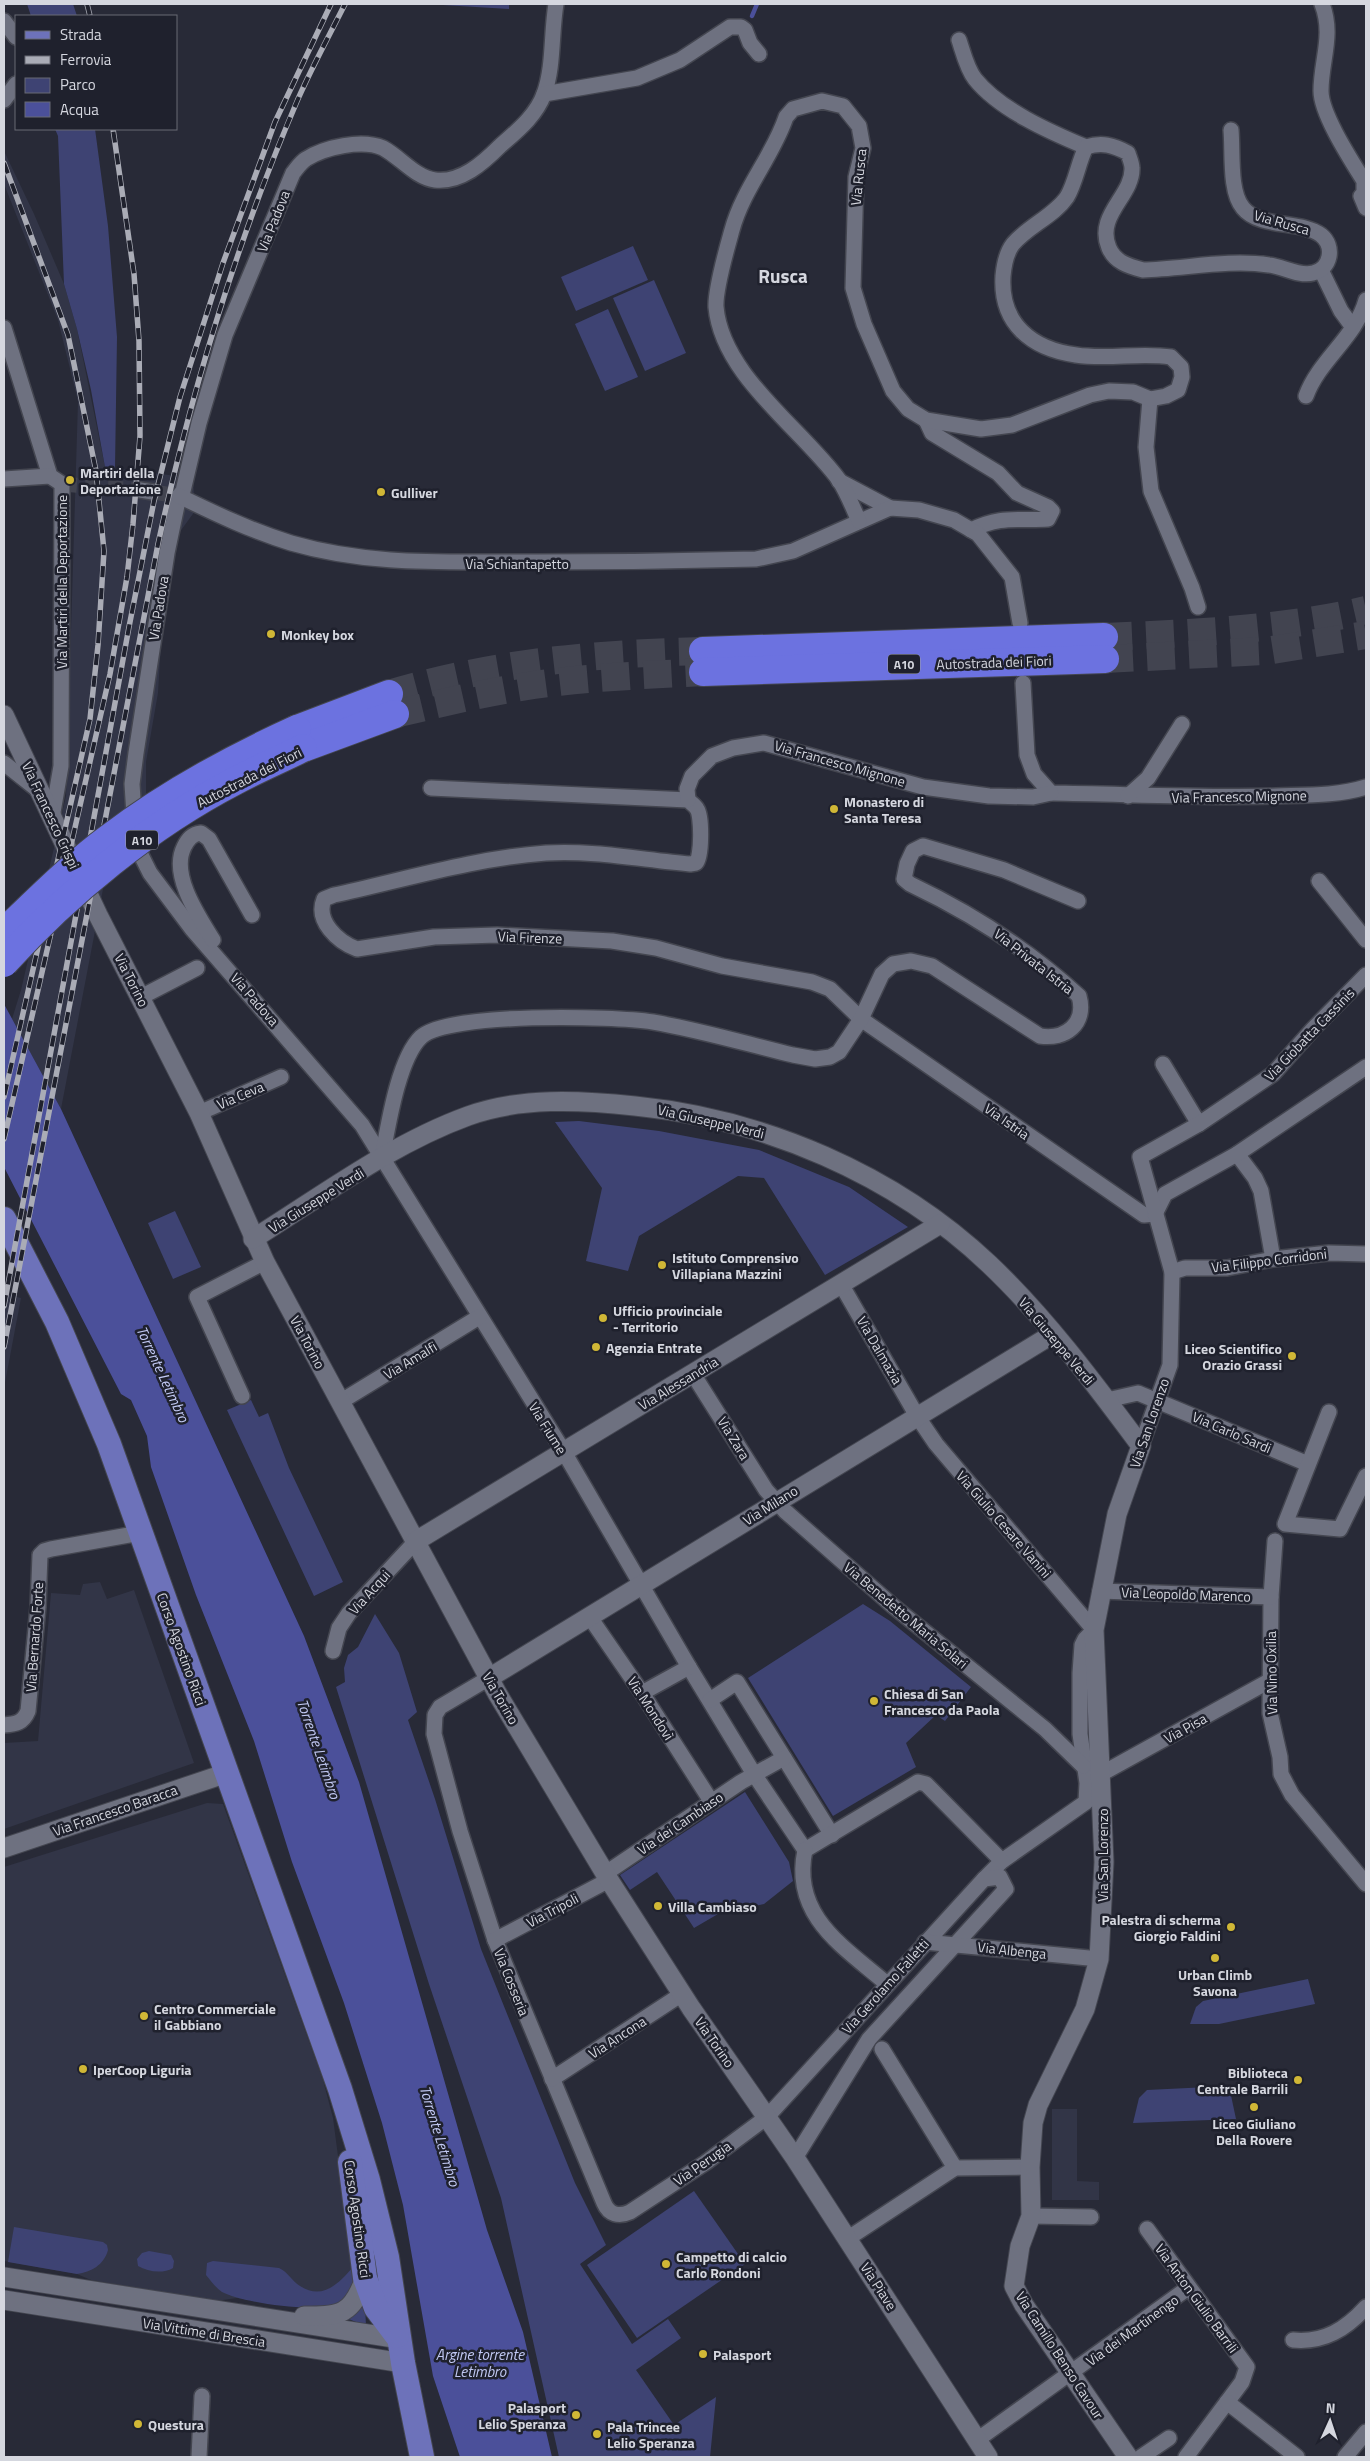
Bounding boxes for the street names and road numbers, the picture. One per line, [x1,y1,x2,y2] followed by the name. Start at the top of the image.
[845,148,871,206] street label: Via Rusca
[251,187,295,255] street label: Via Padova
[1252,204,1312,240] street label: Via Rusca
[51,495,72,669] street label: Via Martiri della Deportazione
[465,553,569,574] street label: Via Schiantapetto
[143,574,173,642] street label: Via Padova
[936,649,1052,675] street label: Autostrada dei Fiori
[888,654,920,674] road number: A10
[772,734,908,792] street label: Via Francesco Mignone
[193,741,305,813] street label: Autostrada dei Fiori
[17,758,85,872] street label: Via Francesco Crispi
[1171,784,1307,808] street label: Via Francesco Mignone
[126,830,158,850] road number: A10
[990,923,1078,999] street label: Via Privata Istria
[497,925,563,949] street label: Via Firenze
[110,950,154,1010] street label: Via Torino
[226,968,284,1030] street label: Via Padova
[1259,983,1359,1085] street label: Via Giobatta Cassinis
[213,1076,267,1114] street label: Via Ceva
[980,1098,1034,1144] street label: Via Istria
[656,1099,766,1143] street label: Via Giuseppe Verdi
[264,1162,368,1238] street label: Via Giuseppe Verdi
[1210,1242,1328,1278] street label: Via Filippo Corridoni
[1014,1293,1100,1389] street label: Via Giuseppe Verdi
[285,1312,331,1372] street label: Via Torino
[852,1312,908,1388] street label: Via Dalmazia
[379,1336,441,1384] street label: Via Amalfi
[634,1351,722,1415] street label: Via Alessandria
[1124,1375,1174,1471] street label: Via San Lorenzo
[524,1398,572,1458] street label: Via Fiume
[1189,1406,1275,1458] street label: Via Carlo Sardi
[712,1412,756,1464] street label: Via Zara
[951,1466,1057,1582] street label: Via Giulio Cesare Vanini
[738,1480,802,1530] street label: Via Milano
[839,1557,973,1673] street label: Via Benedetto Maria Solari
[343,1565,395,1619] street label: Via Acqui
[20,1581,48,1693] street label: Via Bernardo Forte
[1121,1581,1251,1607] street label: Via Leopoldo Marenco
[152,1590,212,1708] street label: Corso Agostino Ricci
[1260,1631,1282,1715] street label: Via Nino Oxilia
[478,1668,524,1728] street label: Via Torino
[622,1672,680,1744] street label: Via Mondovì
[1160,1708,1210,1748] street label: Via Pisa
[50,1779,180,1841] street label: Via Francesco Baracca
[633,1786,727,1860] street label: Via dei Cambiaso
[1092,1808,1113,1902] street label: Via San Lorenzo
[522,1887,582,1933] street label: Via Tripoli
[836,1934,934,2038] street label: Via Gerolamo Falletti
[977,1936,1047,1964] street label: Via Albenga
[489,1945,535,2019] street label: Via Cosseria
[584,2010,650,2064] street label: Via Ancona
[690,2012,740,2072] street label: Via Torino
[669,2135,735,2191] street label: Via Perugia
[339,2159,377,2279] street label: Corso Agostino Ricci
[1150,2239,1244,2357] street label: Via Anton Giulio Barrili
[856,2258,902,2314] street label: Via Piave
[1011,2287,1109,2423] street label: Via Camillo Benso Cavour
[1081,2289,1183,2371] street label: Via dei Martinengo
[141,2312,267,2352] street label: Via Vittime di Brescia

